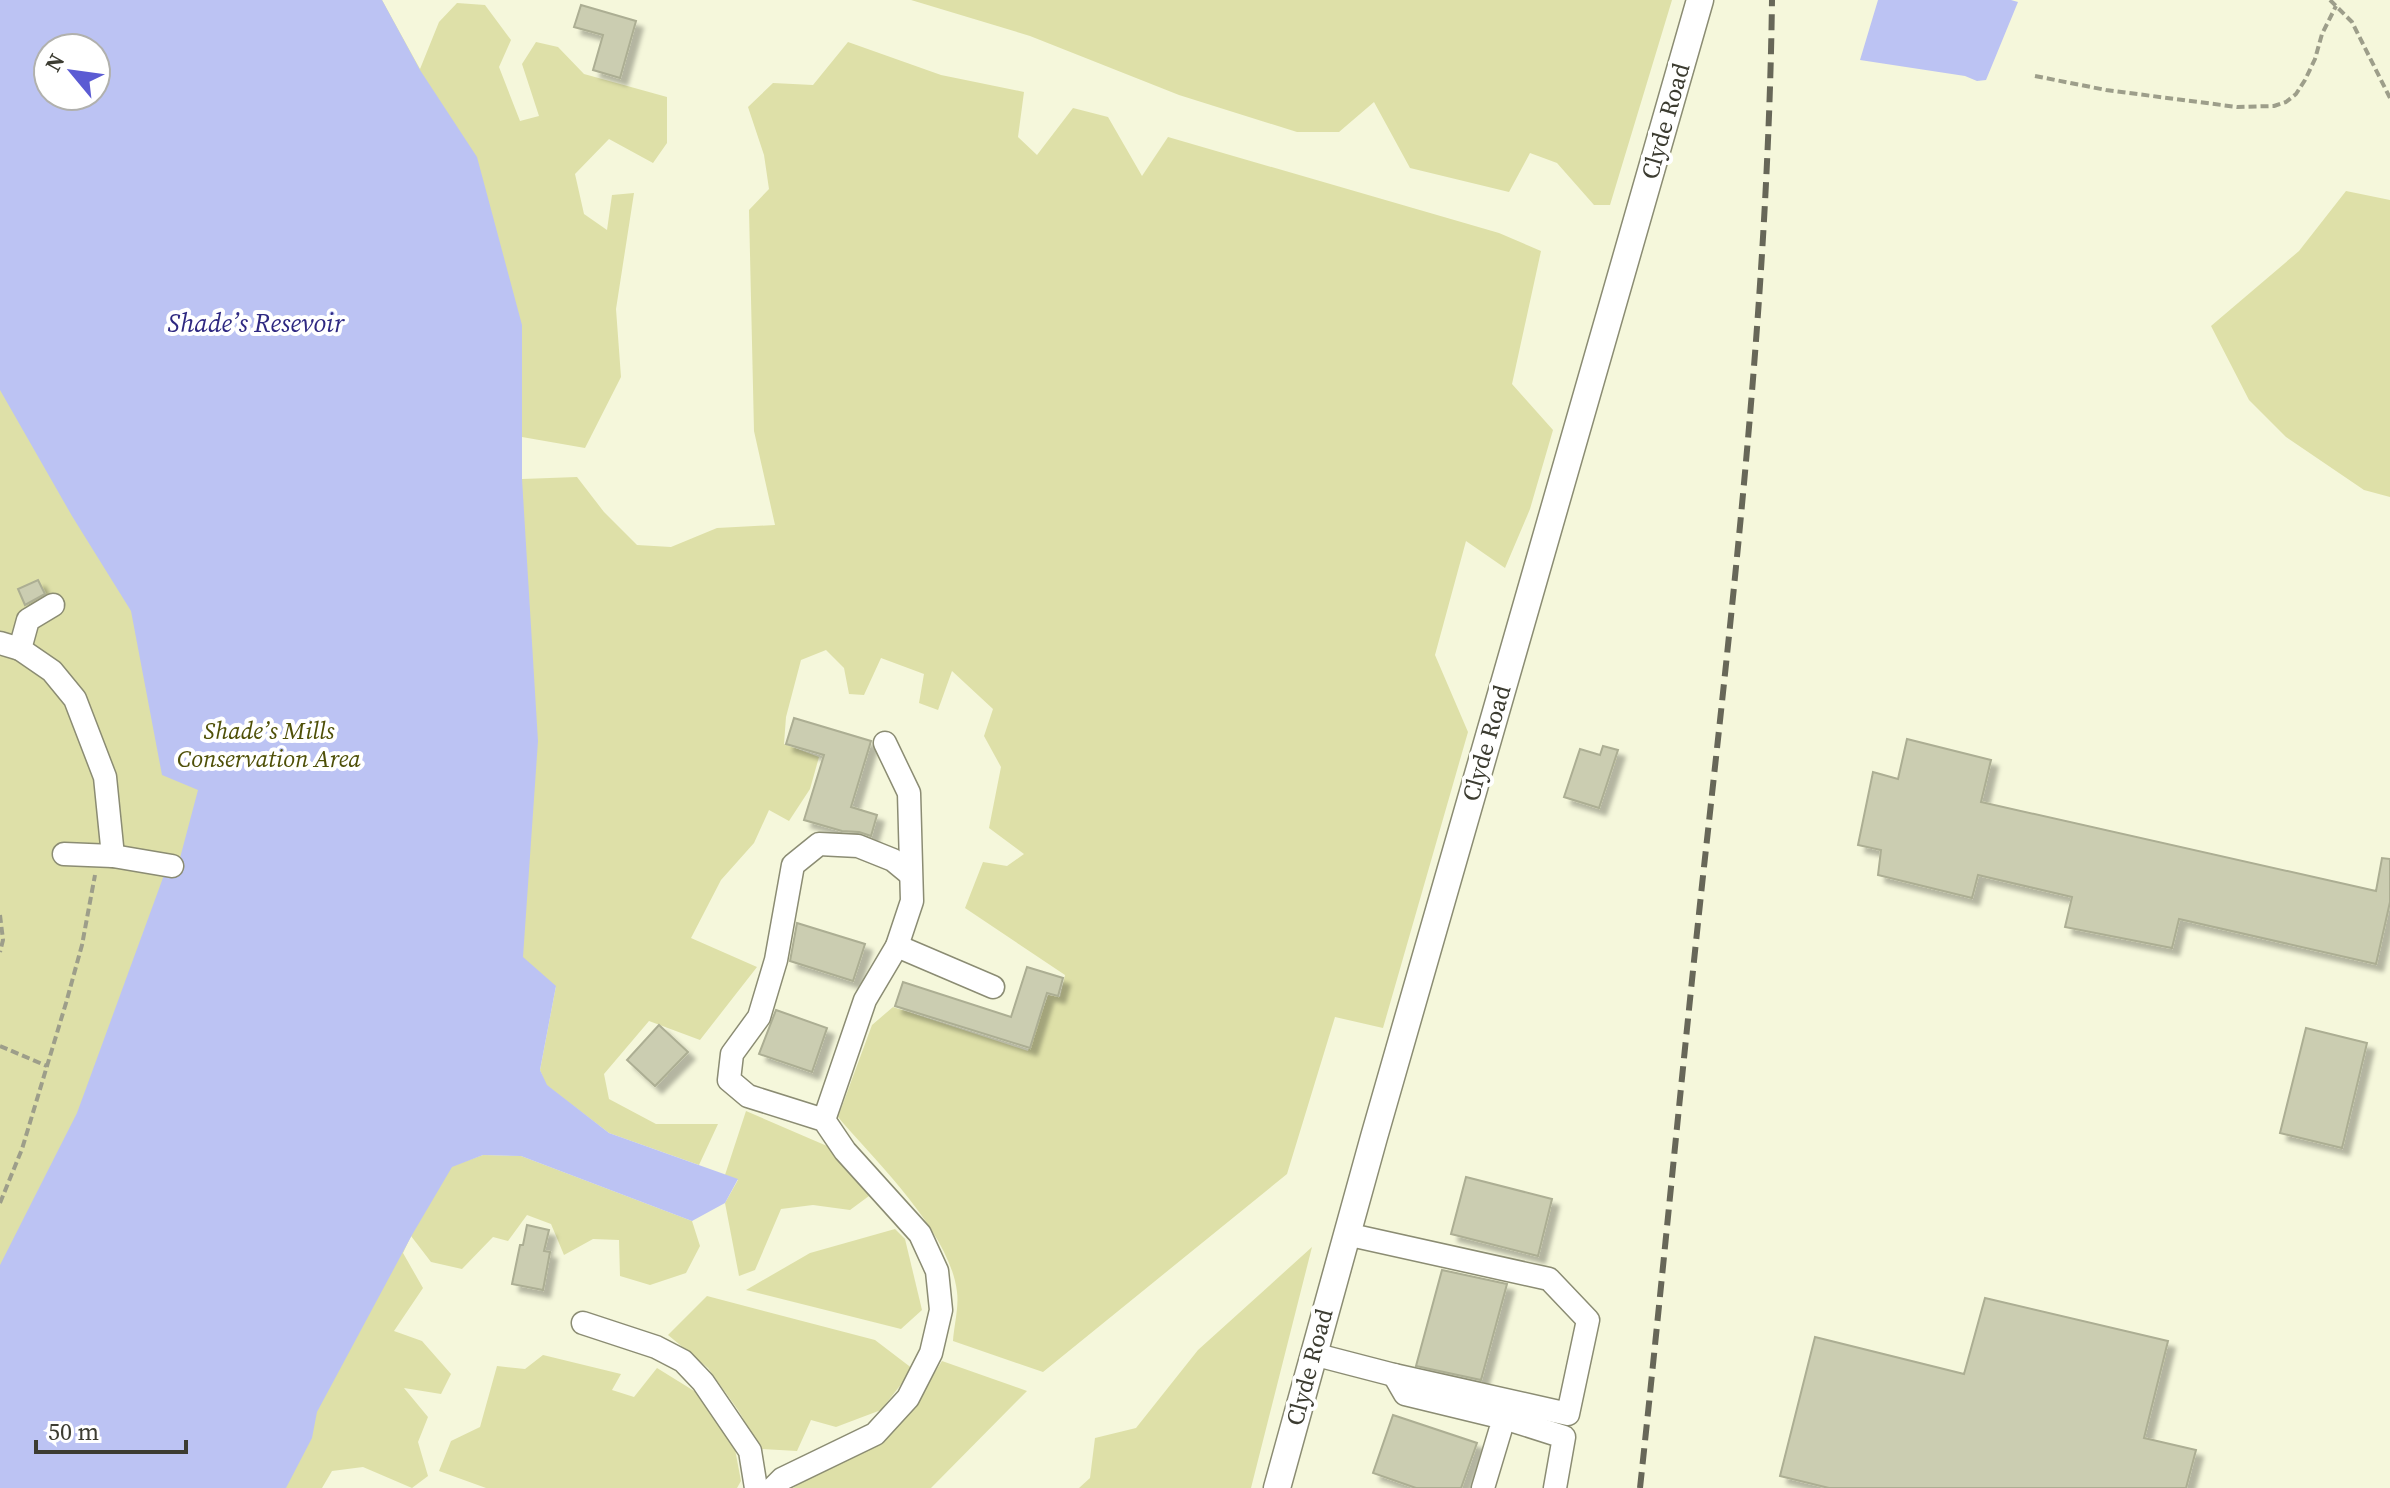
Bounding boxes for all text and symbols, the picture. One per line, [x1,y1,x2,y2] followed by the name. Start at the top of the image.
[32,32,112,112] north arrow
[38,48,72,77] text: N
[1633,59,1697,183] street label: Clyde Road
[168,305,345,341] water label: Shade’s Resevoir
[1454,681,1518,805] street label: Clyde Road
[177,714,361,775] park label: Shade’s Mills Conservation Area
[1278,1305,1341,1429] street label: Clyde Road
[36,1404,186,1454] scale bar
[48,1415,99,1448] text: 50 m

